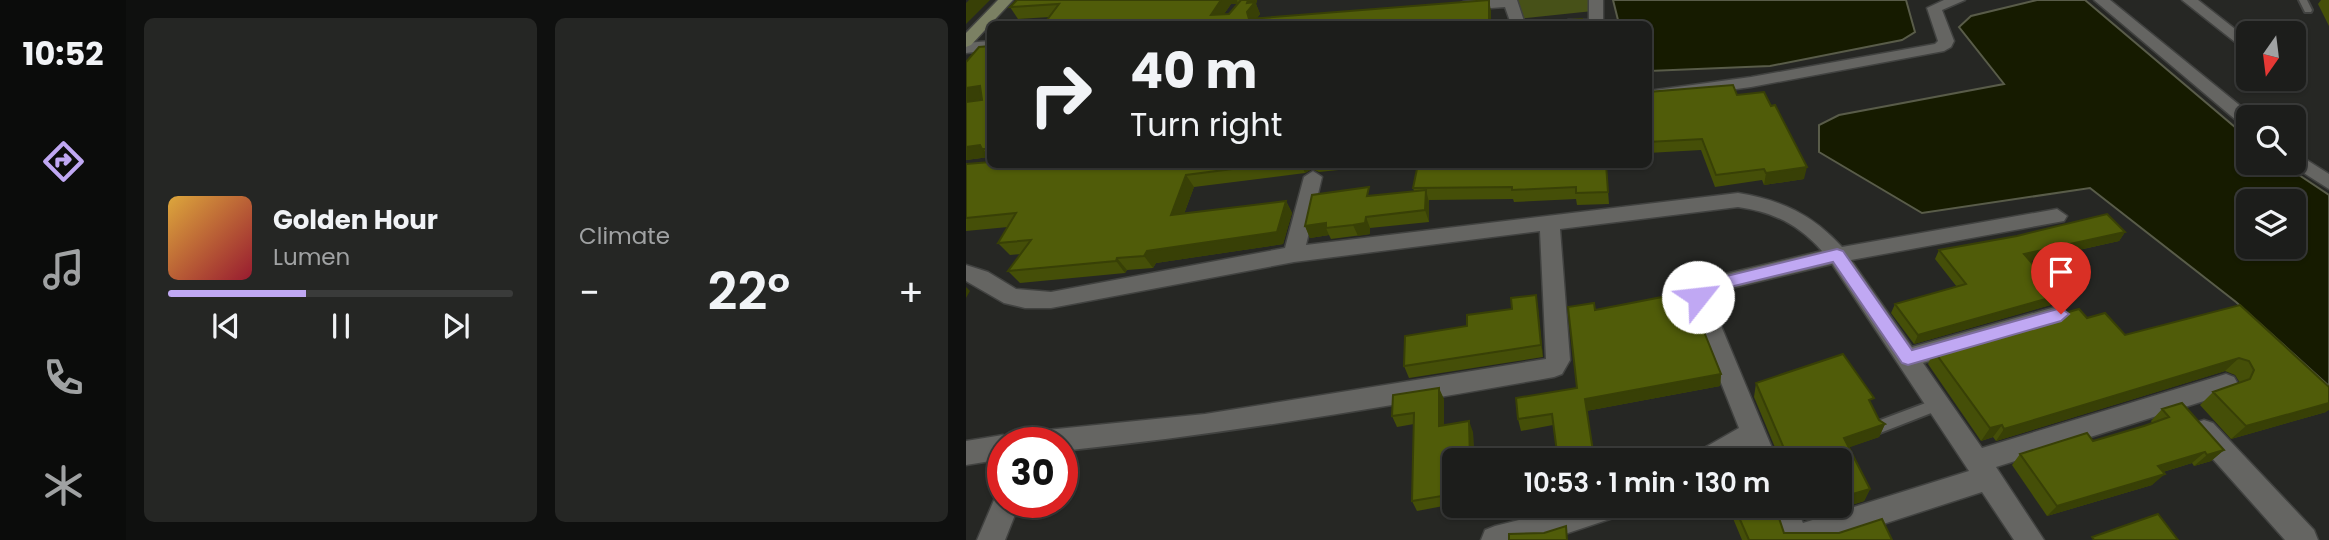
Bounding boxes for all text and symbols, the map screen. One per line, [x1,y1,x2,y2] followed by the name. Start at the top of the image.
[2236,21,2306,91] north arrow
[2236,21,2306,259] map controls
[22,31,104,76] text: 10:52
[1130,37,1257,105] text: 40 m
[1015,49,1106,140] icon: right
[1130,102,1282,147] text: Turn right
[2236,105,2306,175] button: search
[39,137,88,186] icon: directions
[2236,189,2306,259] button: layers
[273,202,438,238] text: Golden Hour
[579,220,670,252] text: Climate
[273,241,350,273] text: Lumen
[2031,242,2091,314] pin
[39,245,88,294] icon: music
[2042,253,2080,291] icon: arrive
[708,255,790,328] text: 22°
[1661,260,1735,334] position arrow
[579,266,600,319] text: −
[898,266,924,319] text: +
[207,307,245,345] icon: previous
[322,307,360,345] icon: pause
[437,307,475,345] icon: next
[39,353,88,402] icon: phone
[987,427,1078,518] speed limit sign: 30
[39,461,88,510] icon: climate
[1524,465,1770,501] text: 10:53 · 1 min · 130 m

